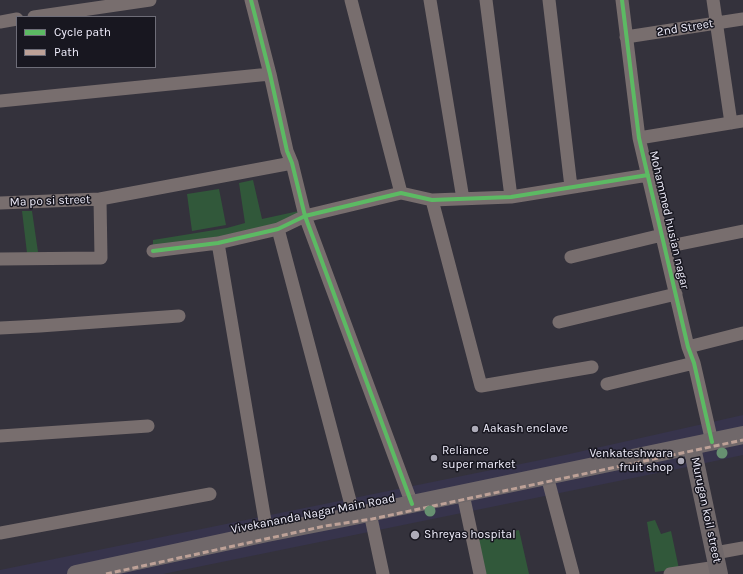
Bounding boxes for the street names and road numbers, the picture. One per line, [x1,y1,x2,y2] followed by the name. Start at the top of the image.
[656,16,714,40] street label: 2nd Street
[646,149,692,291] street label: Mohammed husian nagar
[9,192,91,210] street label: Ma po si street
[688,456,724,564] street label: Murugan koil street
[230,491,396,537] street label: Vivekananda Nagar Main Road

